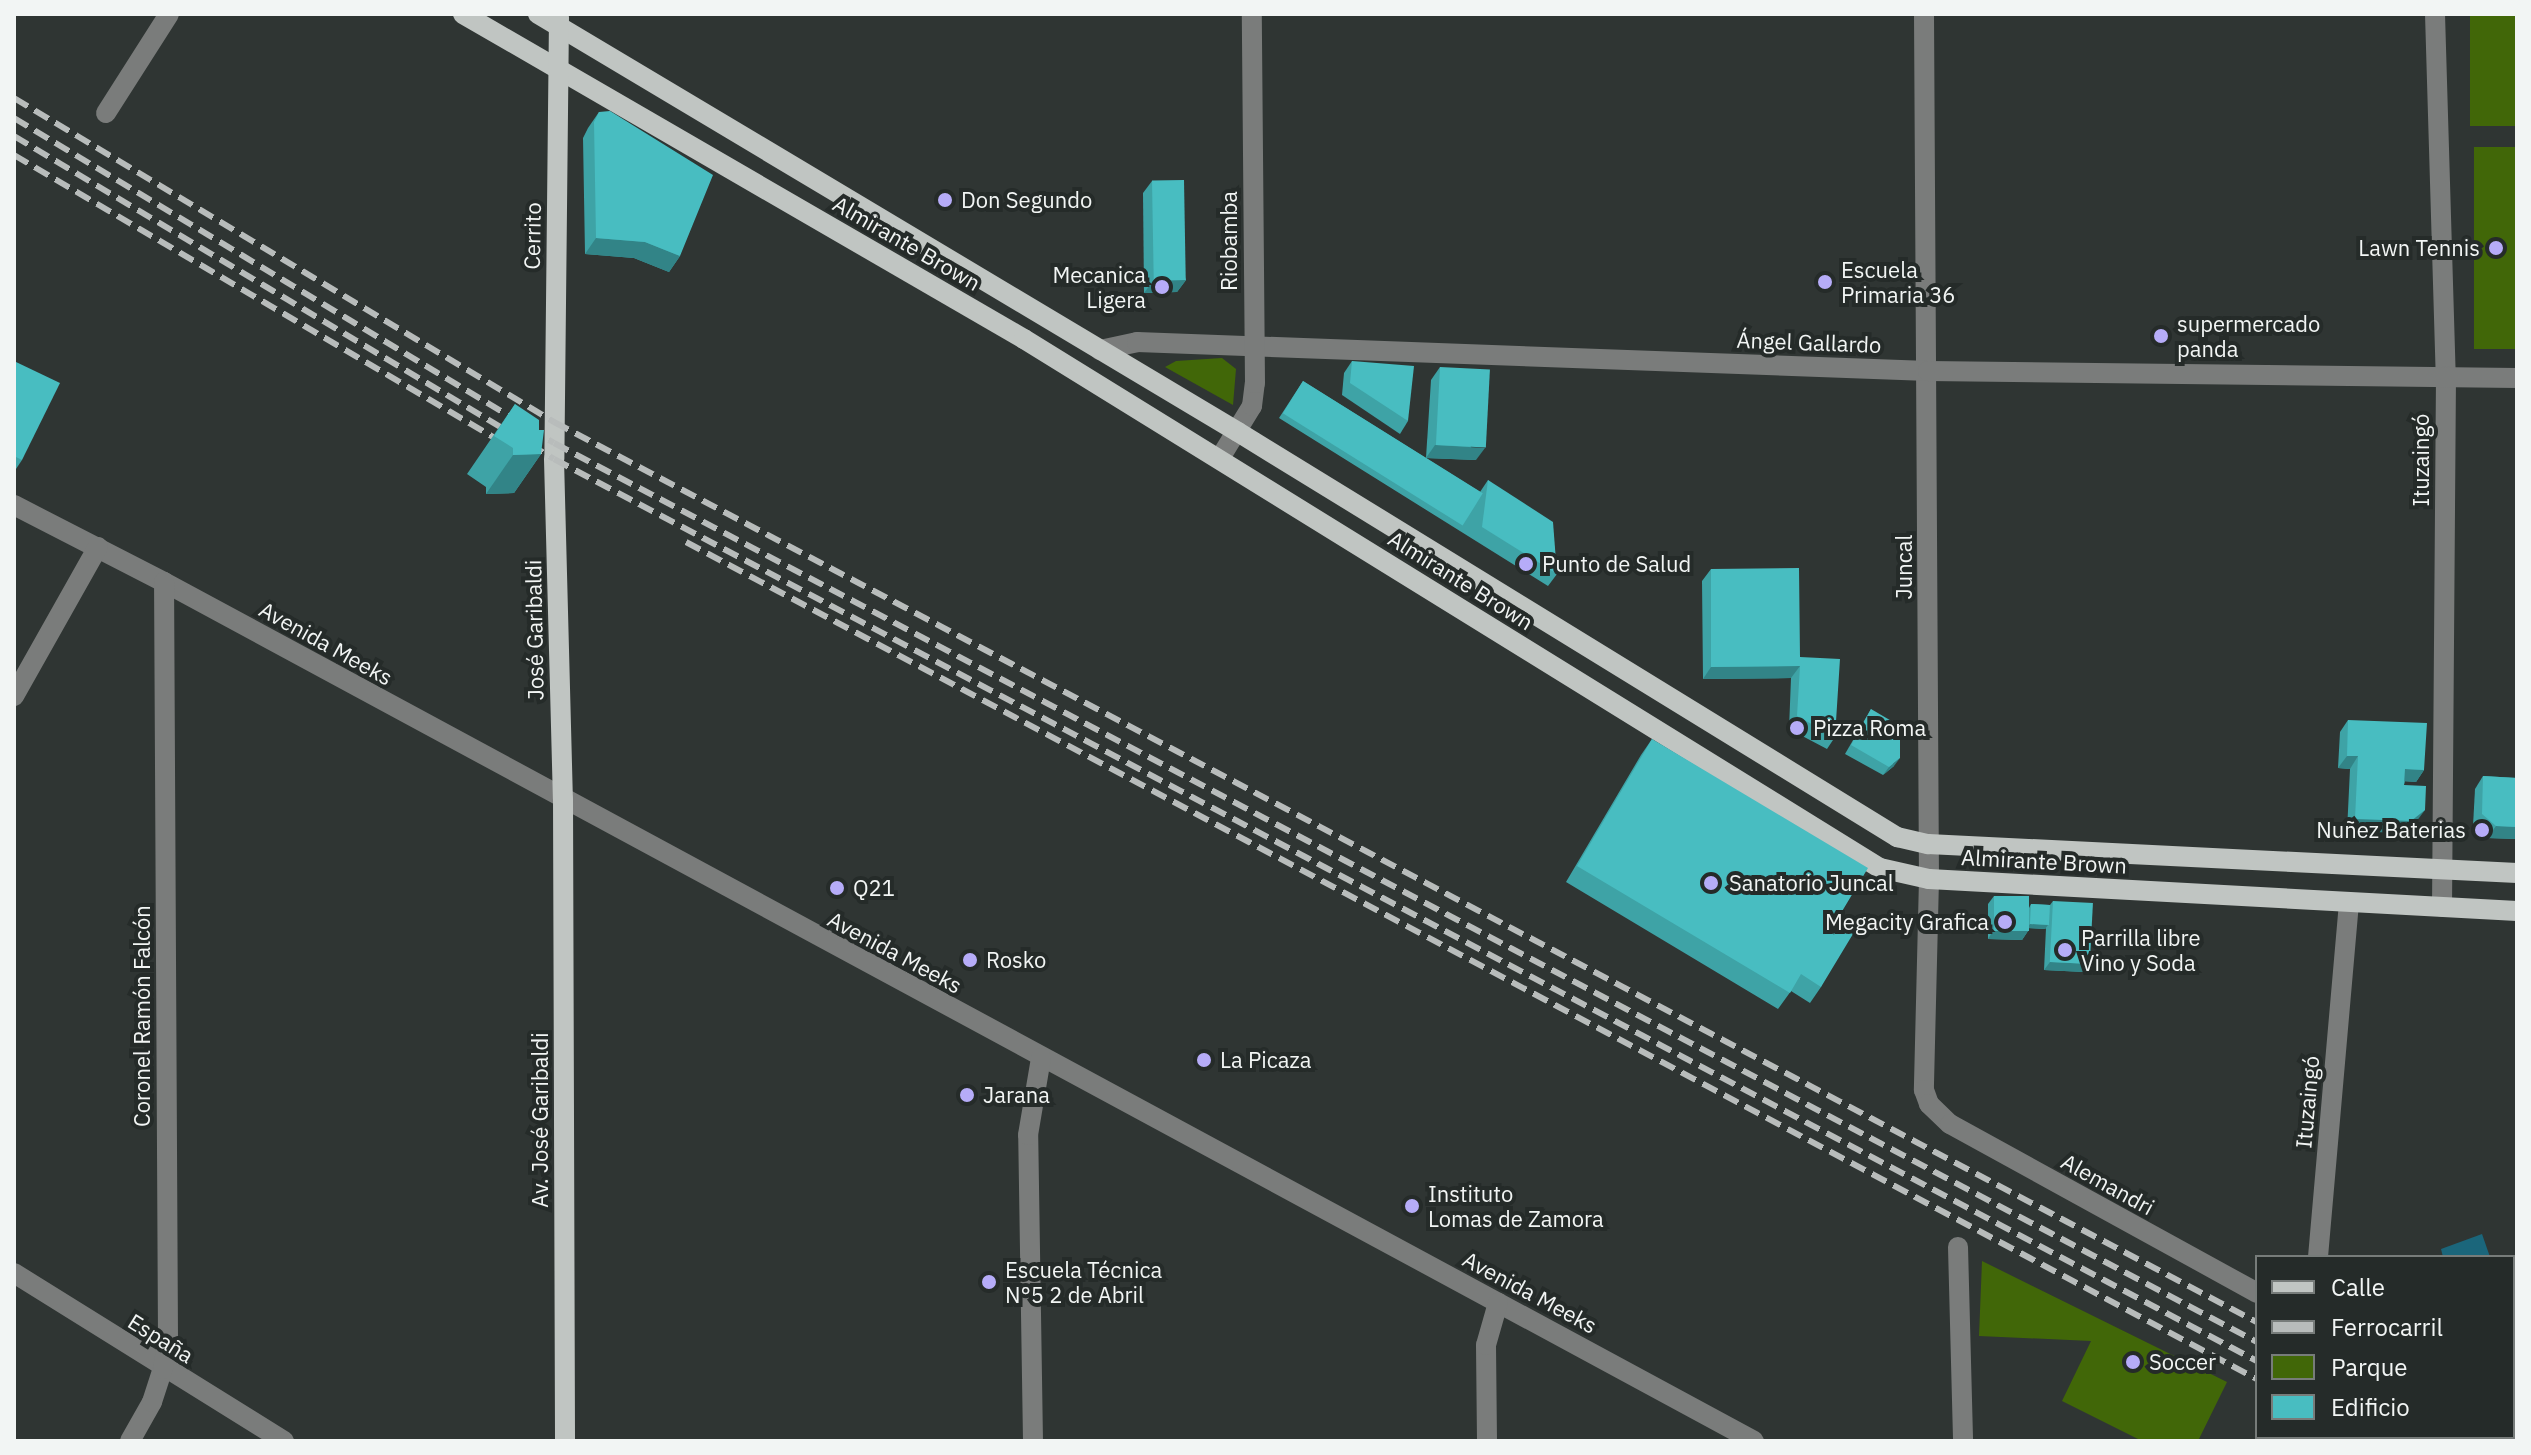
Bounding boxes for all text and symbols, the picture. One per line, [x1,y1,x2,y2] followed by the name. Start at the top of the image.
[961,187,1092,213] place label: Don Segundo
[829,190,985,296] street label: Almirante Brown
[936,191,954,209] marker: Don Segundo
[1216,191,1242,291] street label: Riobamba
[518,202,546,270] street label: Cerrito
[2358,235,2480,261] place label: Lawn Tennis
[2487,239,2505,257] marker: Lawn Tennis
[1841,256,1956,308] place label: Escuela Primaria 36
[1052,261,1146,312] place label: Mecanica Ligera
[1816,273,1834,291] marker: Escuela Primaria 36
[1153,278,1171,296] marker: Mecanica Ligera
[2177,310,2320,362] place label: supermercado panda
[1736,326,1882,358] street label: Ángel Gallardo
[2152,327,2170,345] marker: supermercado panda
[2408,414,2434,506] street label: Ituzaingó
[1384,525,1538,635] street label: Almirante Brown
[1891,534,1917,600] street label: Juncal
[1542,551,1691,577] place label: Punto de Salud
[1517,555,1535,573] marker: Punto de Salud
[520,559,548,701] street label: José Garibaldi
[255,596,397,690] street label: Avenida Meeks
[1813,715,1926,741] place label: Pizza Roma
[1788,719,1806,737] marker: Pizza Roma
[2316,817,2466,843] place label: Nuñez Baterias
[2473,821,2491,839] marker: Nuñez Baterias
[1960,843,2128,879] street label: Almirante Brown
[1729,870,1894,896] place label: Sanatorio Juncal
[1700,872,1722,894] marker: Sanatorio Juncal
[853,875,895,901] place label: Q21
[828,879,846,897] marker: Q21
[129,905,155,1127] street label: Coronel Ramón Falcón
[823,906,967,998] street label: Avenida Meeks
[1825,909,1989,935] place label: Megacity Grafica
[1996,913,2014,931] marker: Megacity Grafica
[2081,924,2201,976] place label: Parrilla libre Vino y Soda
[2056,941,2074,959] marker: Parrilla libre Vino y Soda
[986,947,1046,973] place label: Rosko
[961,951,979,969] marker: Rosko
[527,1032,553,1208] street label: Av. José Garibaldi
[1220,1047,1312,1073] place label: La Picaza
[1195,1051,1213,1069] marker: La Picaza
[2290,1055,2324,1149] street label: Ituzaingó
[983,1082,1050,1108] place label: Jarana
[958,1086,976,1104] marker: Jarana
[2057,1148,2159,1220] street label: Alemandri
[1428,1180,1604,1232] place label: Instituto Lomas de Zamora
[1403,1197,1421,1215] marker: Instituto Lomas de Zamora
[1458,1246,1602,1338] street label: Avenida Meeks
[2255,1255,2515,1439] legend
[1005,1256,1162,1308] place label: Escuela Técnica N°5 2 de Abril
[2331,1271,2385,1303] text: Calle
[980,1273,998,1291] marker: Escuela Técnica N°5 2 de Abril
[123,1308,199,1368] street label: España
[2331,1311,2443,1343] text: Ferrocarril
[2149,1349,2216,1375] place label: Soccer
[2331,1351,2408,1383] text: Parque
[2124,1353,2142,1371] marker: Soccer
[2331,1391,2410,1423] text: Edificio

